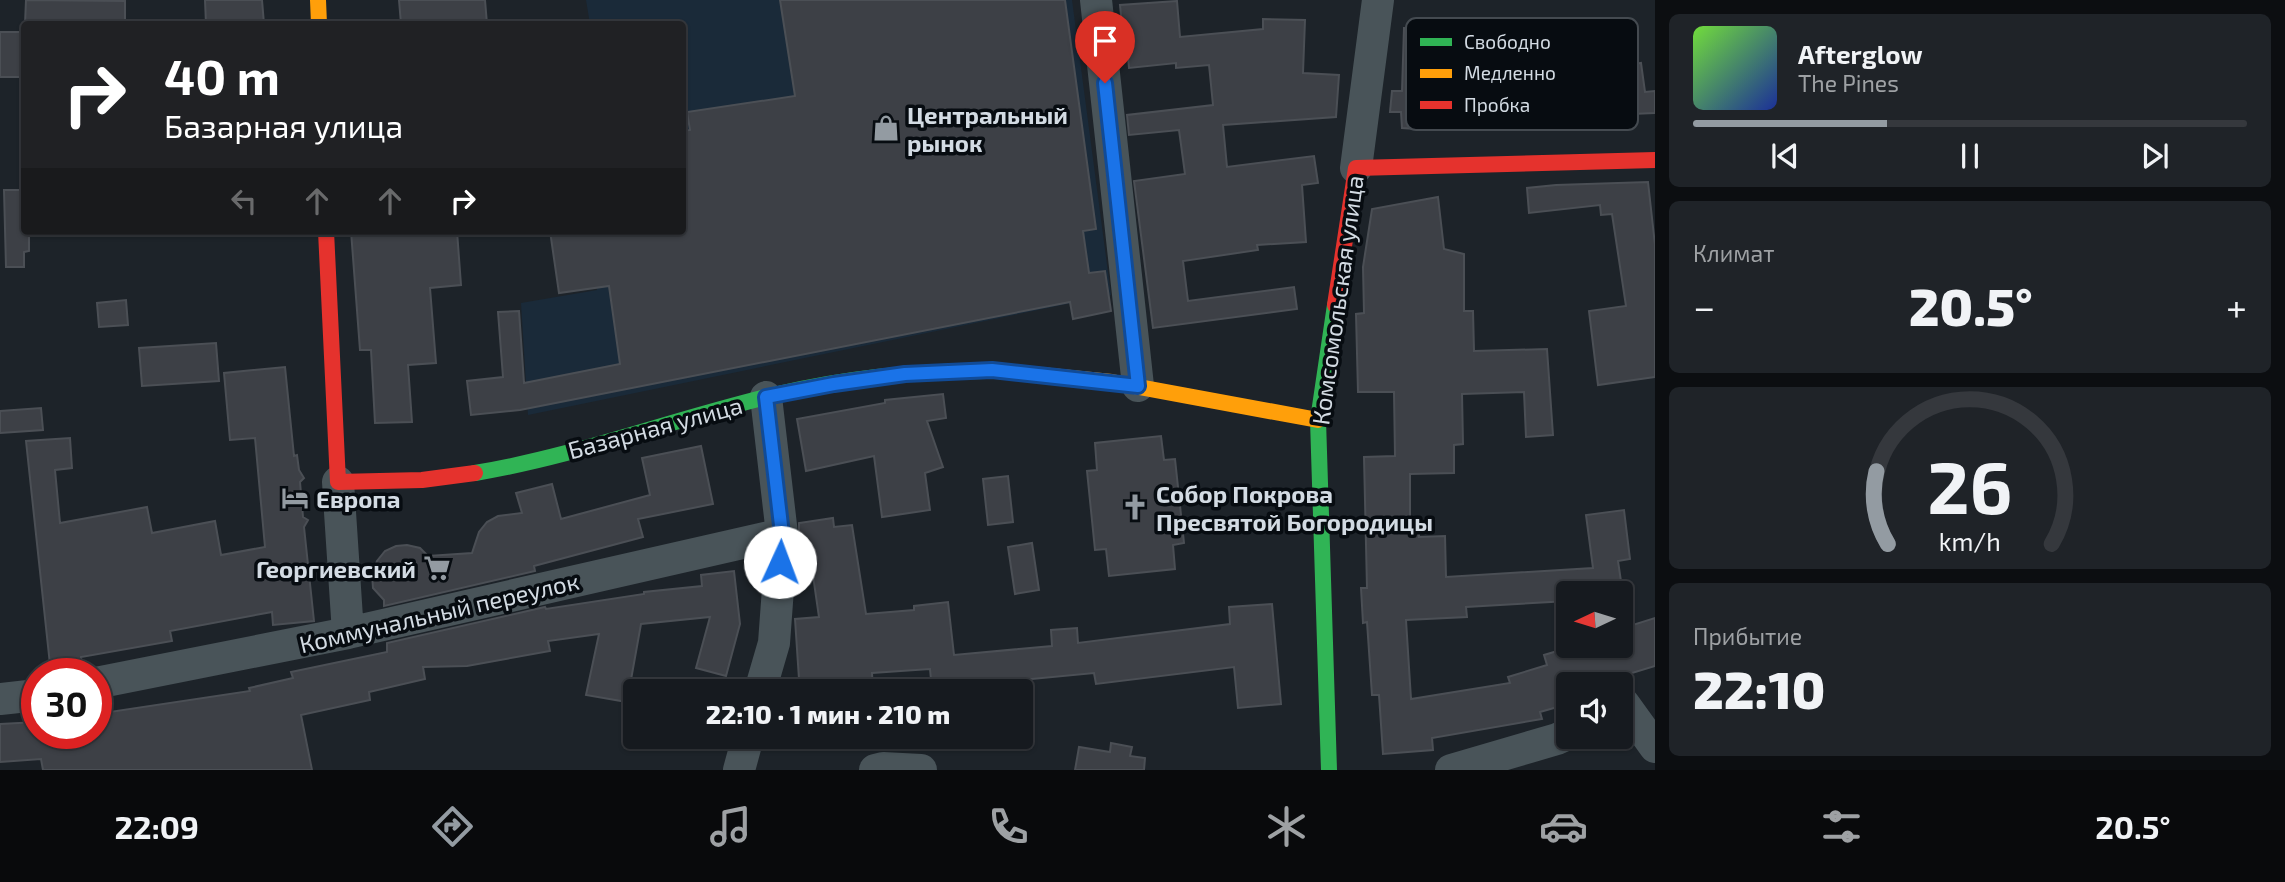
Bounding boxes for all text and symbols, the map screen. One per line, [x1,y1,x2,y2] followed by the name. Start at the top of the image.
[1075,11,1135,83] pin
[1406,18,1638,130] legend
[1086,22,1124,60] icon: arrive
[1464,30,1551,53] text: Свободно
[1798,38,1923,69] text: Afterglow
[164,46,280,105] text: 40 m
[49,49,140,140] icon: right
[1464,61,1556,84] text: Медленно
[1798,69,1899,97] text: The Pines
[1464,93,1530,116] text: Пробка
[907,100,1068,157] place label: Центральный рынок
[164,106,403,144] text: Базарная улица
[871,113,901,143] shop icon: Центральный рынок
[1766,137,1804,175] icon: previous
[1951,137,1989,175] icon: pause
[2136,137,2174,175] icon: next
[1305,173,1370,427] street label: Комсомольская улица
[225,182,263,220] icon: left
[298,182,336,220] icon: ahead
[371,182,409,220] icon: ahead
[444,182,482,220] icon: right
[1693,239,1774,267] text: Климат
[1909,274,2033,336] text: 20.5°
[1693,283,1715,329] text: −
[2226,283,2247,329] text: +
[565,390,746,465] street label: Базарная улица
[1927,442,2013,530] text: 26
[1156,479,1433,536] place label: Собор Покрова Пресвятой Богородицы
[280,483,310,513] hotel icon: Европа
[316,484,400,513] place label: Европа
[1120,492,1150,522] church icon: Собор Покрова Пресвятой Богородицы
[743,525,817,599] position arrow
[1939,526,2001,556] text: km/h
[422,553,452,583] supermarket icon: Георгиевский
[256,554,416,583] place label: Георгиевский
[296,566,582,659] street label: Коммунальный переулок
[1556,581,1633,658] north arrow
[1556,581,1633,749] map controls
[1693,622,1802,650] text: Прибытие
[1693,657,1825,719] text: 22:10
[21,658,112,749] speed limit sign: 30
[1556,672,1633,749] button: sound
[706,698,950,729] text: 22:10 · 1 мин · 210 m
[428,802,477,851] icon: directions
[706,802,755,851] icon: music
[984,802,1033,851] icon: phone
[1262,802,1311,851] icon: climate
[1539,802,1588,851] icon: car
[1817,802,1866,851] icon: filters
[114,807,199,845] text: 22:09
[2095,807,2171,845] text: 20.5°

